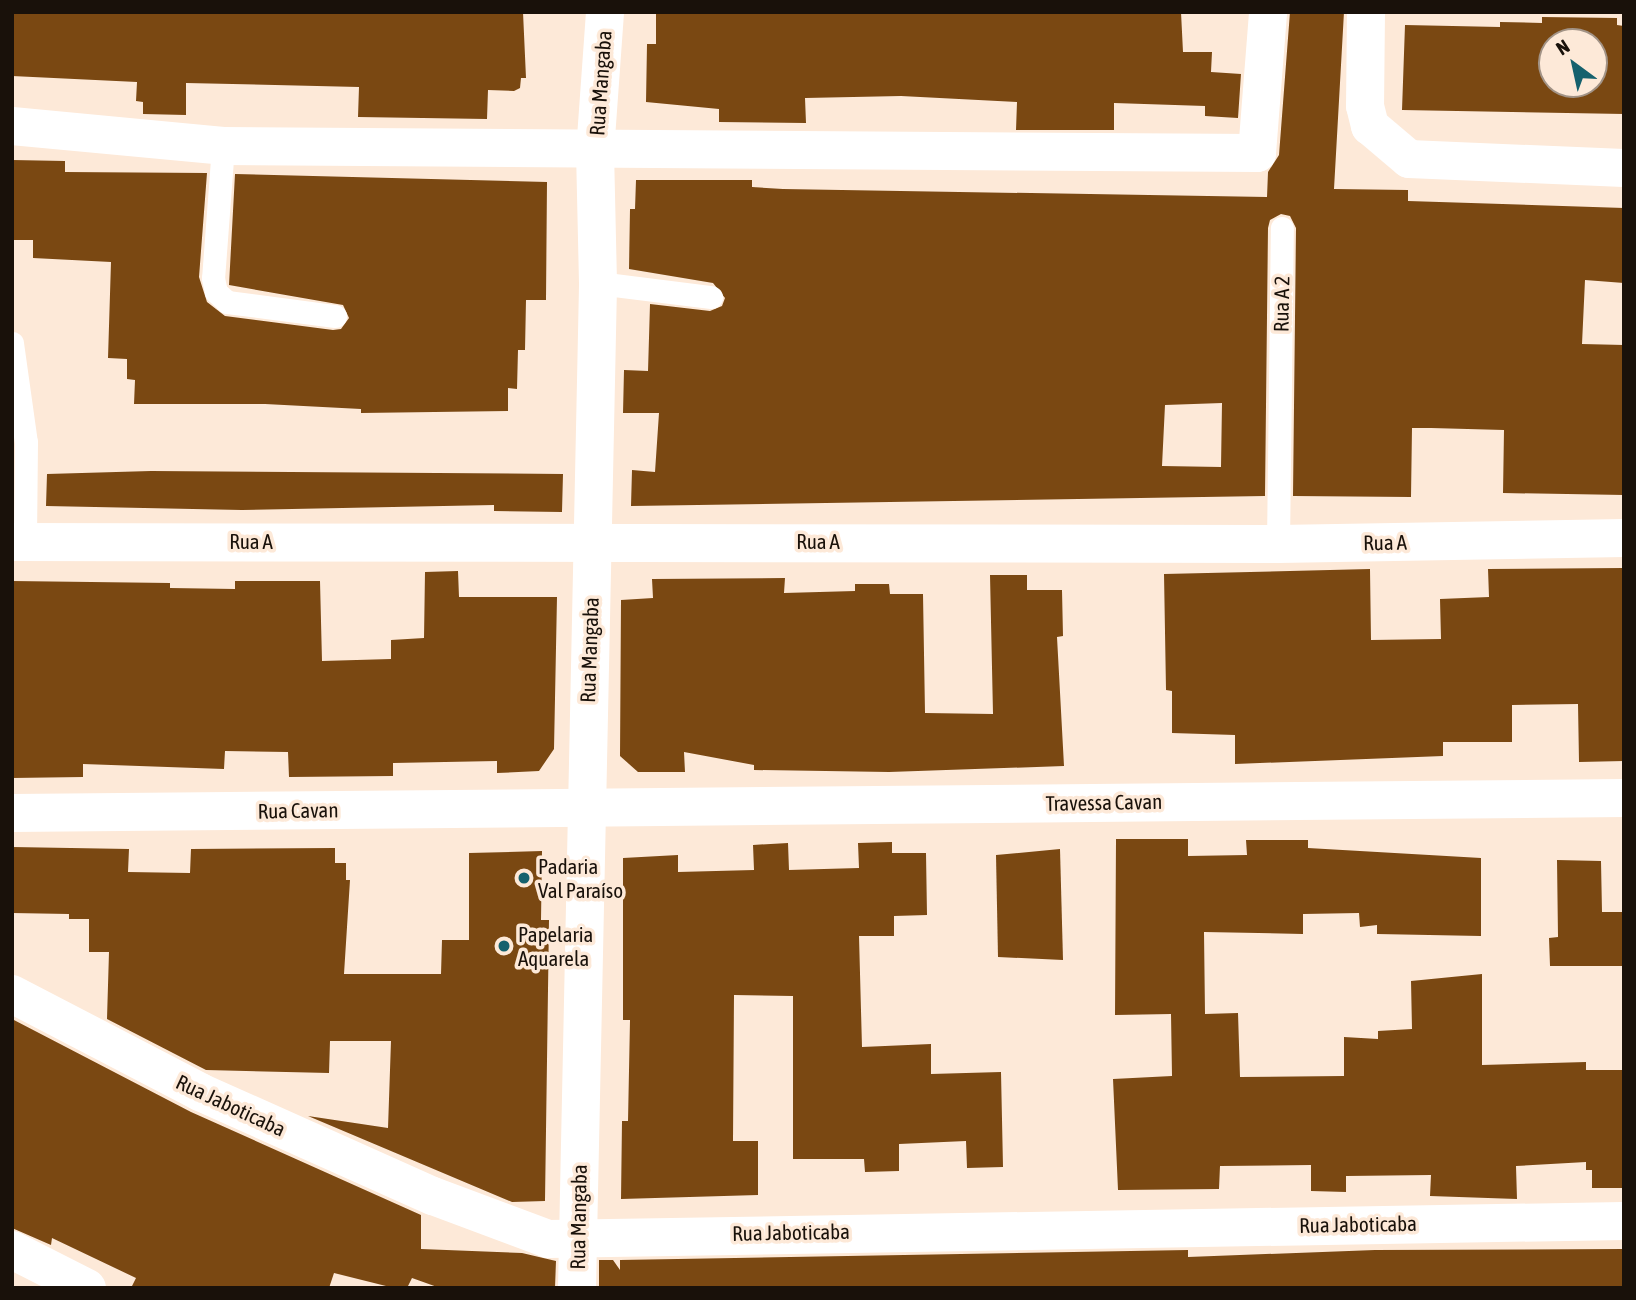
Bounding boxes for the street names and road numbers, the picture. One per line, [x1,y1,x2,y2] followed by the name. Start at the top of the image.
[584,30,616,136] street label: Rua Mangaba
[1268,276,1294,332] street label: Rua A 2
[229,528,273,554] street label: Rua A
[796,528,840,554] street label: Rua A
[1363,529,1407,555] street label: Rua A
[575,597,603,703] street label: Rua Mangaba
[1046,788,1162,816] street label: Travessa Cavan
[257,797,339,823] street label: Rua Cavan
[172,1069,290,1141] street label: Rua Jaboticaba
[564,1164,592,1270] street label: Rua Mangaba
[1299,1210,1417,1238] street label: Rua Jaboticaba
[732,1218,850,1246] street label: Rua Jaboticaba

